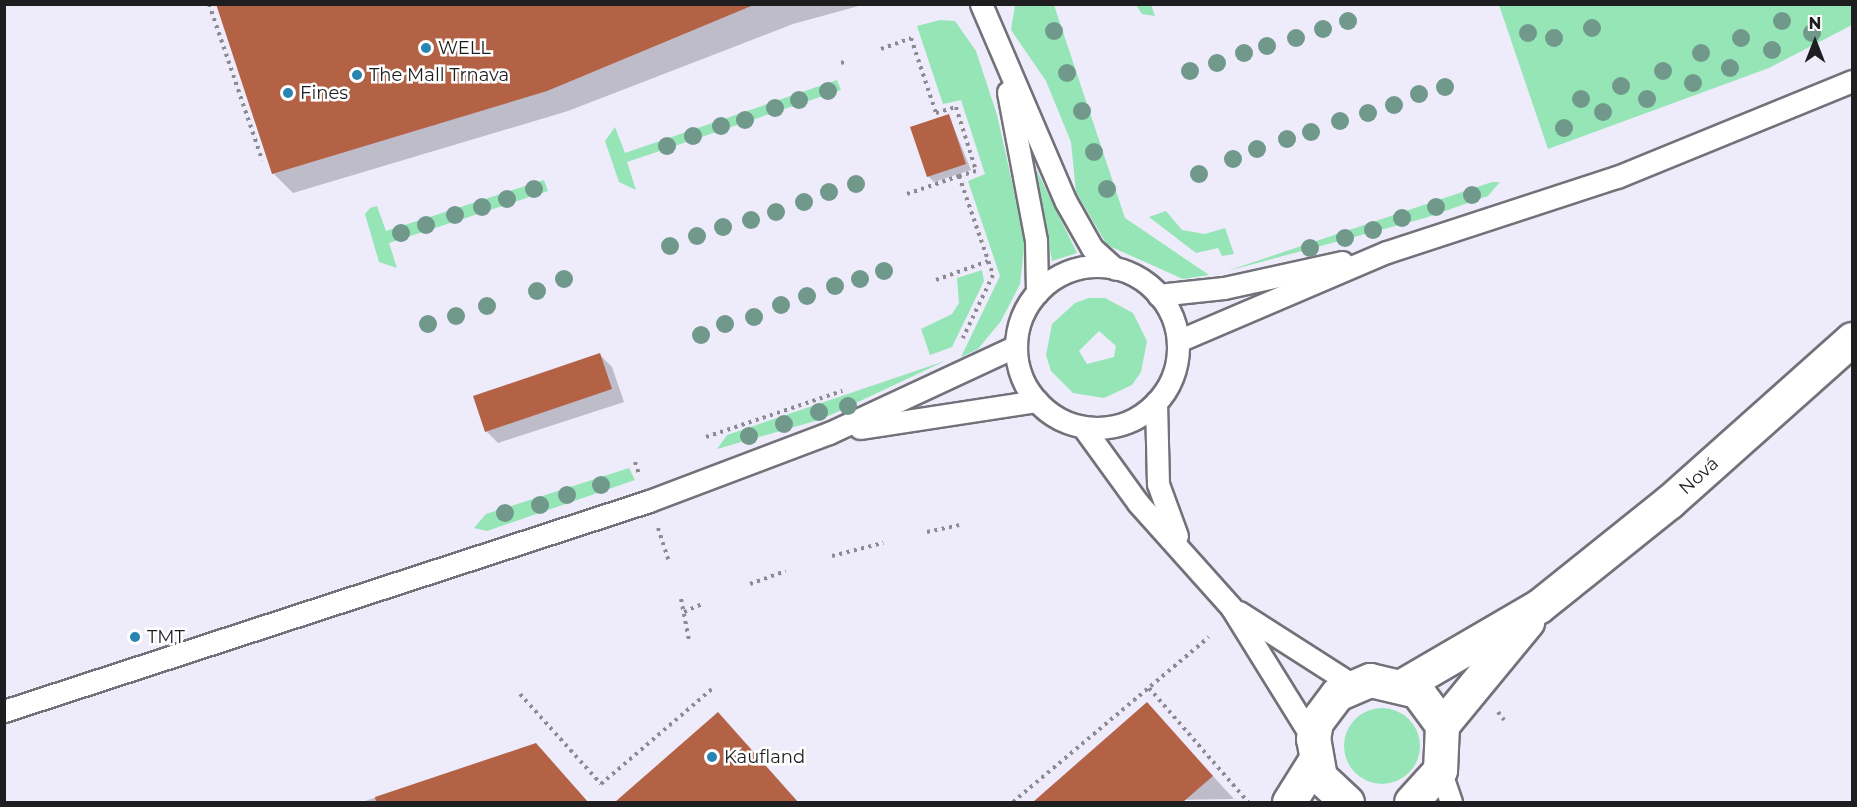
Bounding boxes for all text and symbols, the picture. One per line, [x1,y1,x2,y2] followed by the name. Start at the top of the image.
[1785,12,1845,72] north arrow
[1809,14,1821,33] text: N
[438,37,491,59] place label: WELL
[419,41,433,55] marker: WELL
[369,64,509,86] place label: The Mall Trnava
[350,68,364,82] marker: The Mall Trnava
[300,82,348,104] place label: Fines
[281,86,295,100] marker: Fines
[1675,453,1723,499] street label: Nová
[147,626,185,648] place label: TMT
[128,630,142,644] marker: TMT
[724,746,805,768] place label: Kaufland
[705,750,719,764] marker: Kaufland

